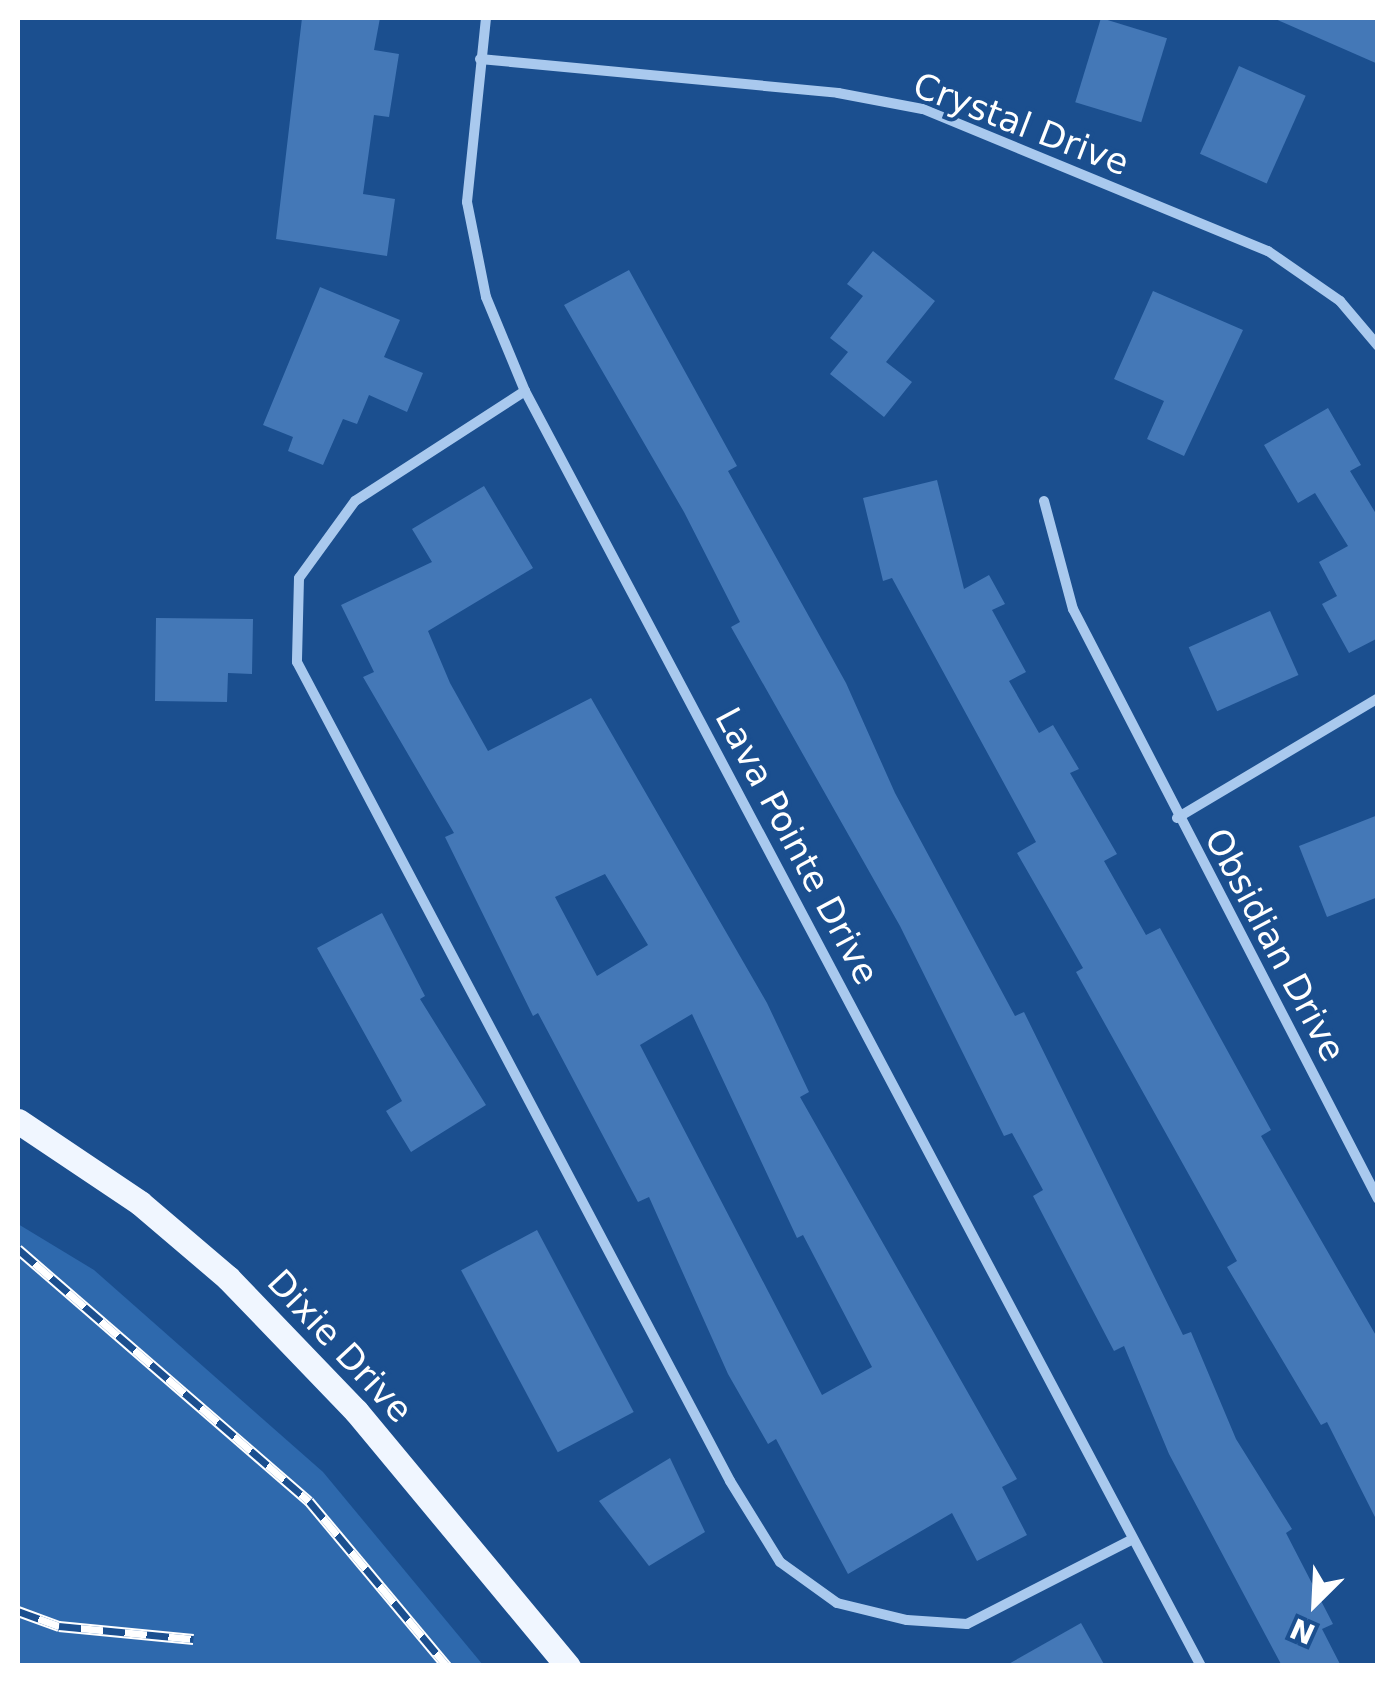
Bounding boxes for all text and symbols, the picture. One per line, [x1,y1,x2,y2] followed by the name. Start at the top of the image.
[907,64,1135,184] street label: Crystal Drive
[706,701,888,991] street label: Lava Pointe Drive
[1196,821,1354,1069] street label: Obsidian Drive
[259,1261,421,1431] street label: Dixie Drive
[1265,1553,1365,1653] north arrow
[1285,1611,1320,1651] text: N

